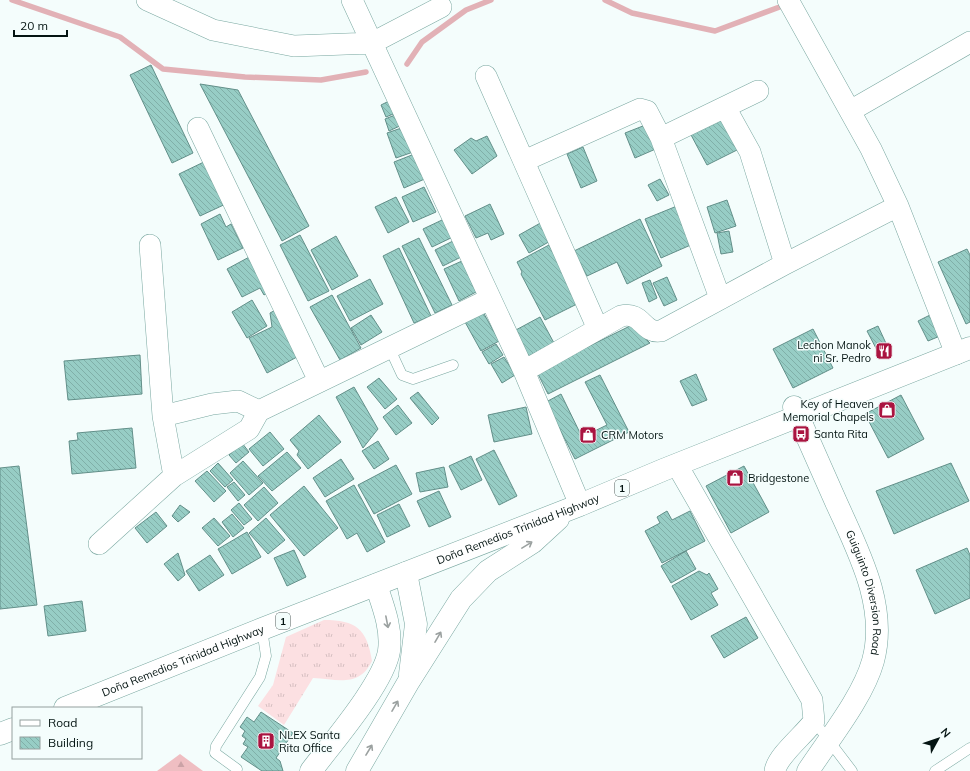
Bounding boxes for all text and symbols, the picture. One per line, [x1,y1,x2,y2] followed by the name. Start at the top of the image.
[14,12,67,38] scale bar
[20,18,48,33] text: 20 m
[797,338,871,365] place label: Lechon Manok ni Sr. Pedro
[874,341,894,361] restaurant icon: Lechon Manok ni Sr. Pedro
[783,397,874,424] place label: Key of Heaven Memorial Chapels
[877,400,897,420] shop icon: Key of Heaven Memorial Chapels
[791,424,811,444] bus stop icon: Santa Rita
[578,425,598,445] shop icon: CRM Motors
[814,427,868,441] place label: Santa Rita
[601,428,664,442] place label: CRM Motors
[725,468,745,488] shop icon: Bridgestone
[748,471,809,485] place label: Bridgestone
[615,480,629,496] road number: 1
[435,491,602,567] street label: Doña Remedios Trinidad Highway
[843,528,884,656] street label: Guiguinto Diversion Road
[521,541,533,549] one-way arrow
[276,613,290,629] road number: 1
[383,616,391,629] one-way arrow
[100,622,266,700] street label: Doña Remedios Trinidad Highway
[434,631,442,643] one-way arrow
[392,700,400,712] one-way arrow
[12,707,142,759] legend
[48,715,77,730] text: Road
[918,719,958,759] north arrow
[938,725,954,740] text: N
[279,728,340,755] place label: NLEX Santa Rita Office
[256,731,276,751] building icon: NLEX Santa Rita Office
[48,735,93,750] text: Building
[365,745,373,756] one-way arrow

